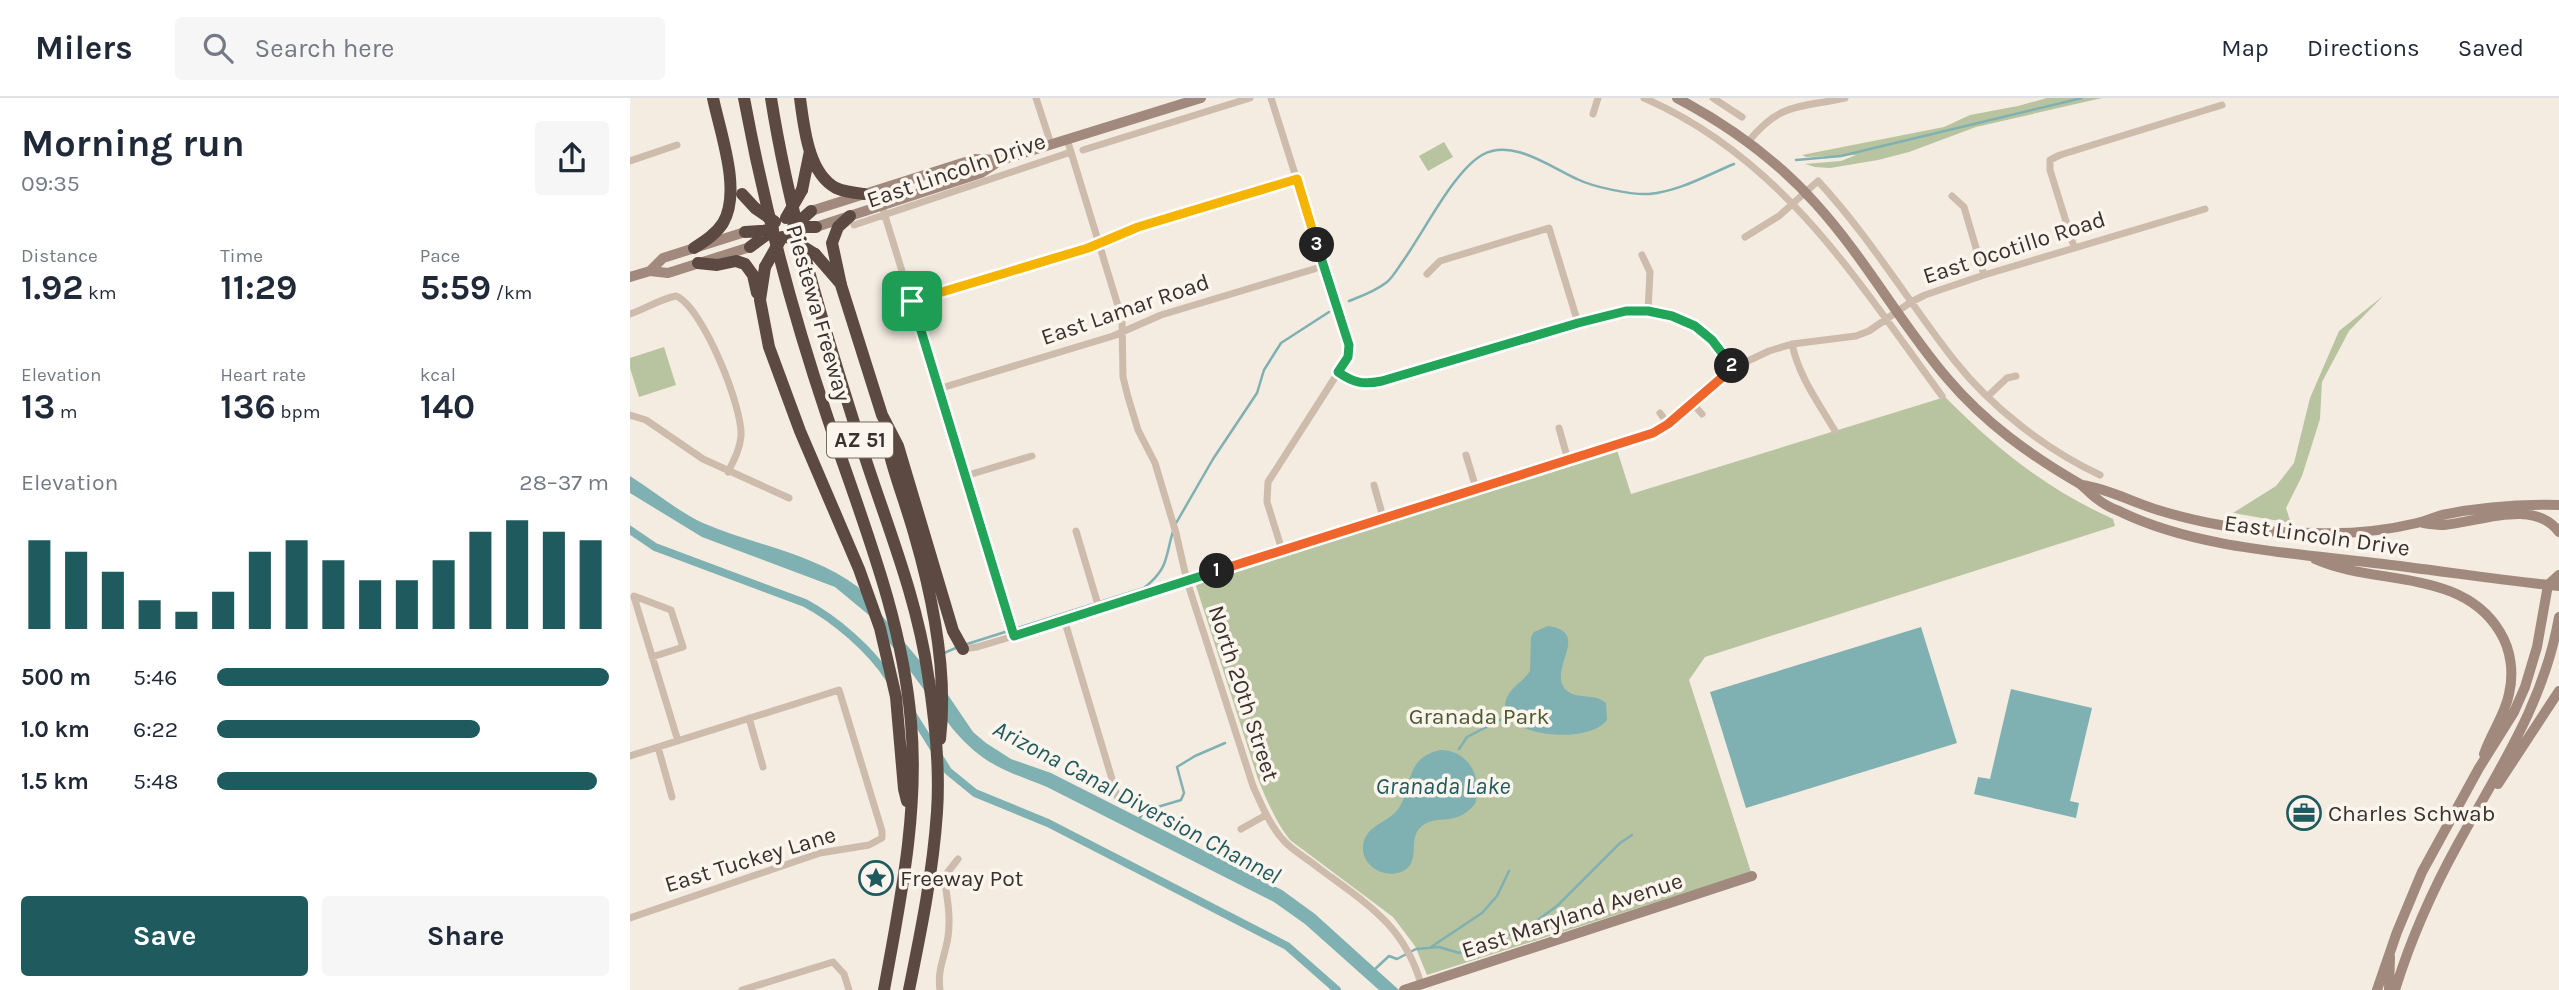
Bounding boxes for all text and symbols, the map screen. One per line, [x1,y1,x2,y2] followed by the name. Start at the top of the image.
[175,17,665,80] search box
[35,29,133,67] text: Milers
[199,29,237,67] icon: search
[255,33,394,64] text: Search here
[2221,34,2269,62] text: Map
[2307,34,2420,62] text: Directions
[2458,34,2524,62] text: Saved
[21,121,245,166] text: Morning run
[535,121,609,195] button: share
[863,127,1049,214] street label: East Lincoln Drive
[21,170,80,197] text: 09:35
[1919,205,2109,290] street label: East Ocotillo Road
[780,222,857,405] street label: Piestewa Freeway
[1300,228,1334,262] pin: 3
[1311,233,1322,255] text: 3
[21,245,98,267] text: Distance
[220,245,263,267] text: Time
[420,245,460,267] text: Pace
[21,267,84,308] text: 1.92
[220,267,297,308] text: 11:29
[420,267,491,308] text: 5:59
[1038,268,1213,351] street label: East Lamar Road
[882,271,942,331] pin
[84,282,117,304] text: km
[491,282,532,304] text: /km
[893,282,931,320] icon: arrive
[1714,348,1750,384] pin: 2
[1726,354,1737,376] text: 2
[21,364,101,386] text: Elevation
[220,364,306,386] text: Heart rate
[420,364,456,386] text: kcal
[21,386,55,427] text: 13
[220,386,276,427] text: 136
[420,386,475,427] text: 140
[55,401,78,423] text: m
[276,401,320,423] text: bpm
[827,422,893,458] road number: AZ 51
[21,469,118,496] text: Elevation
[519,469,609,496] text: 28–37 m
[2222,509,2412,562] street label: East Lincoln Drive
[1200,554,1234,588] pin: 1
[1213,559,1220,581] text: 1
[1202,602,1285,785] street label: North 20th Street
[21,664,91,691] text: 500 m
[133,664,177,691] text: 5:46
[1409,703,1549,730] park label: Granada Park
[989,714,1285,890] water label: Arizona Canal Diversion Channel
[21,716,90,743] text: 1.0 km
[133,716,178,743] text: 6:22
[21,768,89,795] text: 1.5 km
[133,768,178,795] text: 5:48
[1376,772,1510,800] water label: Granada Lake
[2285,794,2323,832] office icon: Charles Schwab
[2328,800,2495,827] place label: Charles Schwab
[661,821,839,898] street label: East Tuckey Lane
[857,859,895,897] place icon: Freeway Pot
[900,865,1024,892] place label: Freeway Pot
[1458,867,1686,964] street label: East Maryland Avenue
[21,896,308,976] button: Save
[322,896,609,976] button: Share

